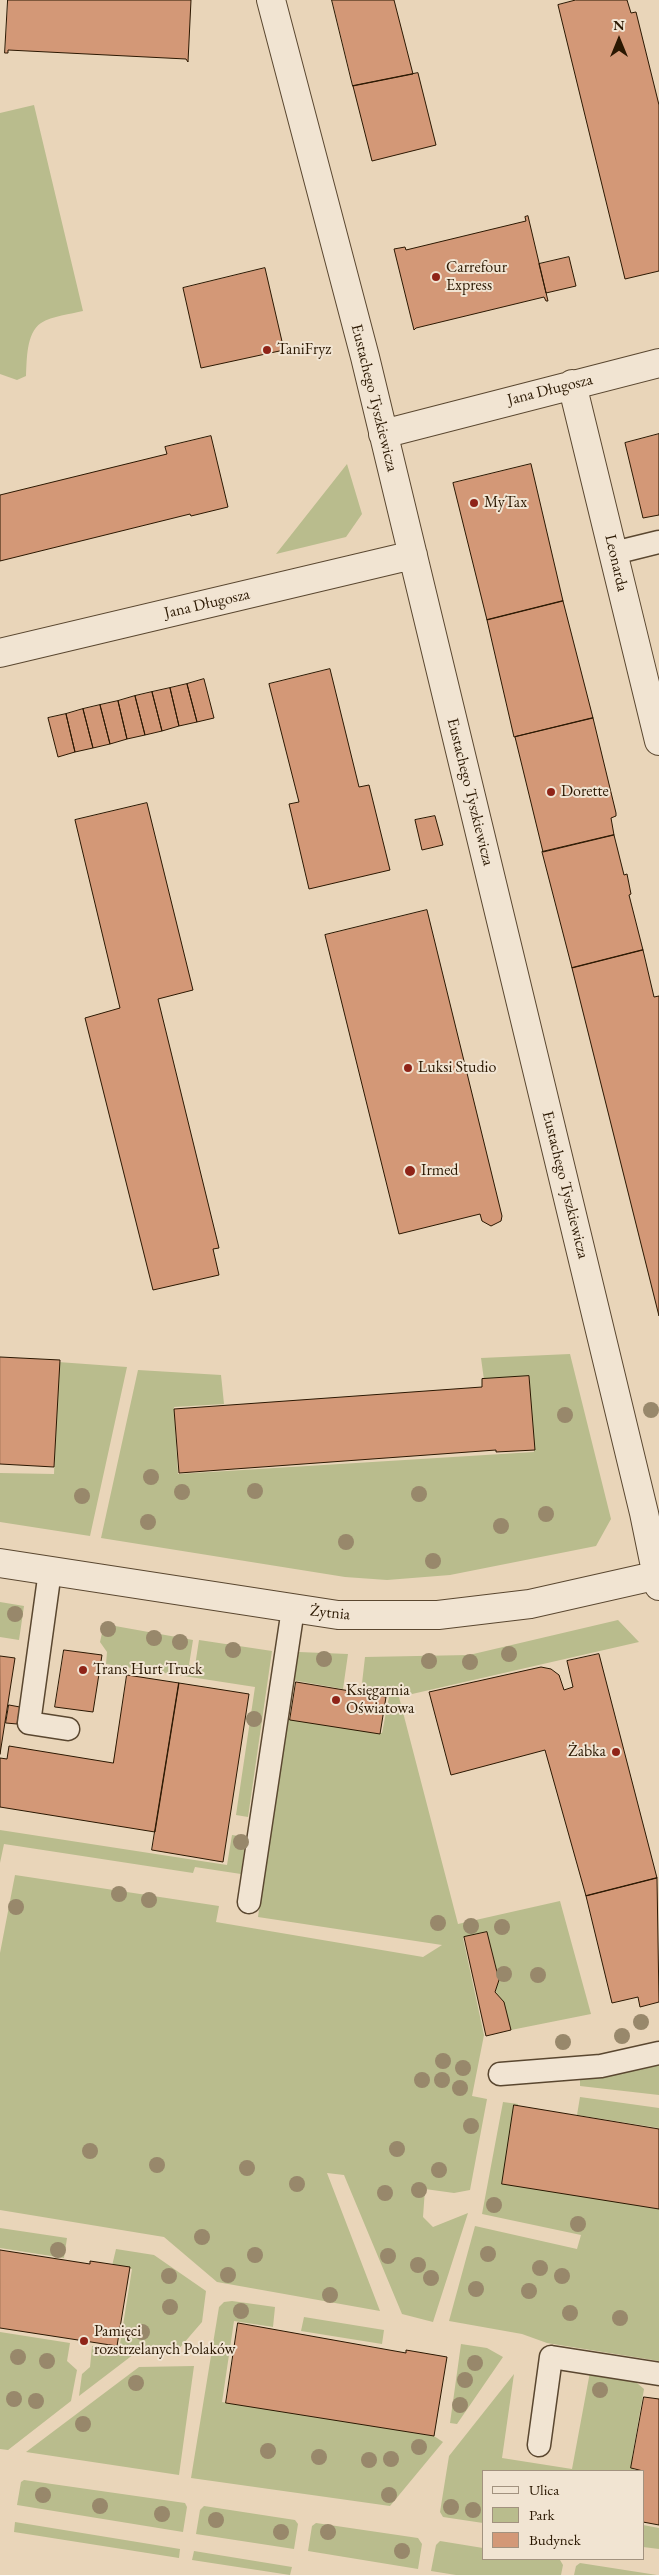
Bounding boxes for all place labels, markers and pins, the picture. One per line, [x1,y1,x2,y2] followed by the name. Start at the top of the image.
[446,258,507,296] place label: Carrefour Express
[430,271,442,283] marker: Carrefour Express
[277,340,331,360] place label: TaniFryz
[261,344,273,356] marker: TaniFryz
[484,493,527,513] place label: MyTax
[468,497,480,509] marker: MyTax
[561,782,609,802] place label: Dorette
[545,786,557,798] marker: Dorette
[418,1058,496,1078] place label: Luksi Studio
[402,1062,414,1074] marker: Luksi Studio
[421,1161,458,1181] place label: Irmed
[403,1164,417,1178] marker: Irmed
[93,1660,203,1680] place label: Trans Hurt Truck
[77,1664,89,1676] marker: Trans Hurt Truck
[346,1681,414,1719] place label: Księgarnia Oświatowa
[330,1694,342,1706] marker: Księgarnia Oświatowa
[568,1742,606,1762] place label: Żabka
[610,1746,622,1758] marker: Żabka
[94,2322,236,2360] place label: Pamięci rozstrzelanych Polaków
[78,2335,90,2347] marker: Pamięci rozstrzelanych Polaków

